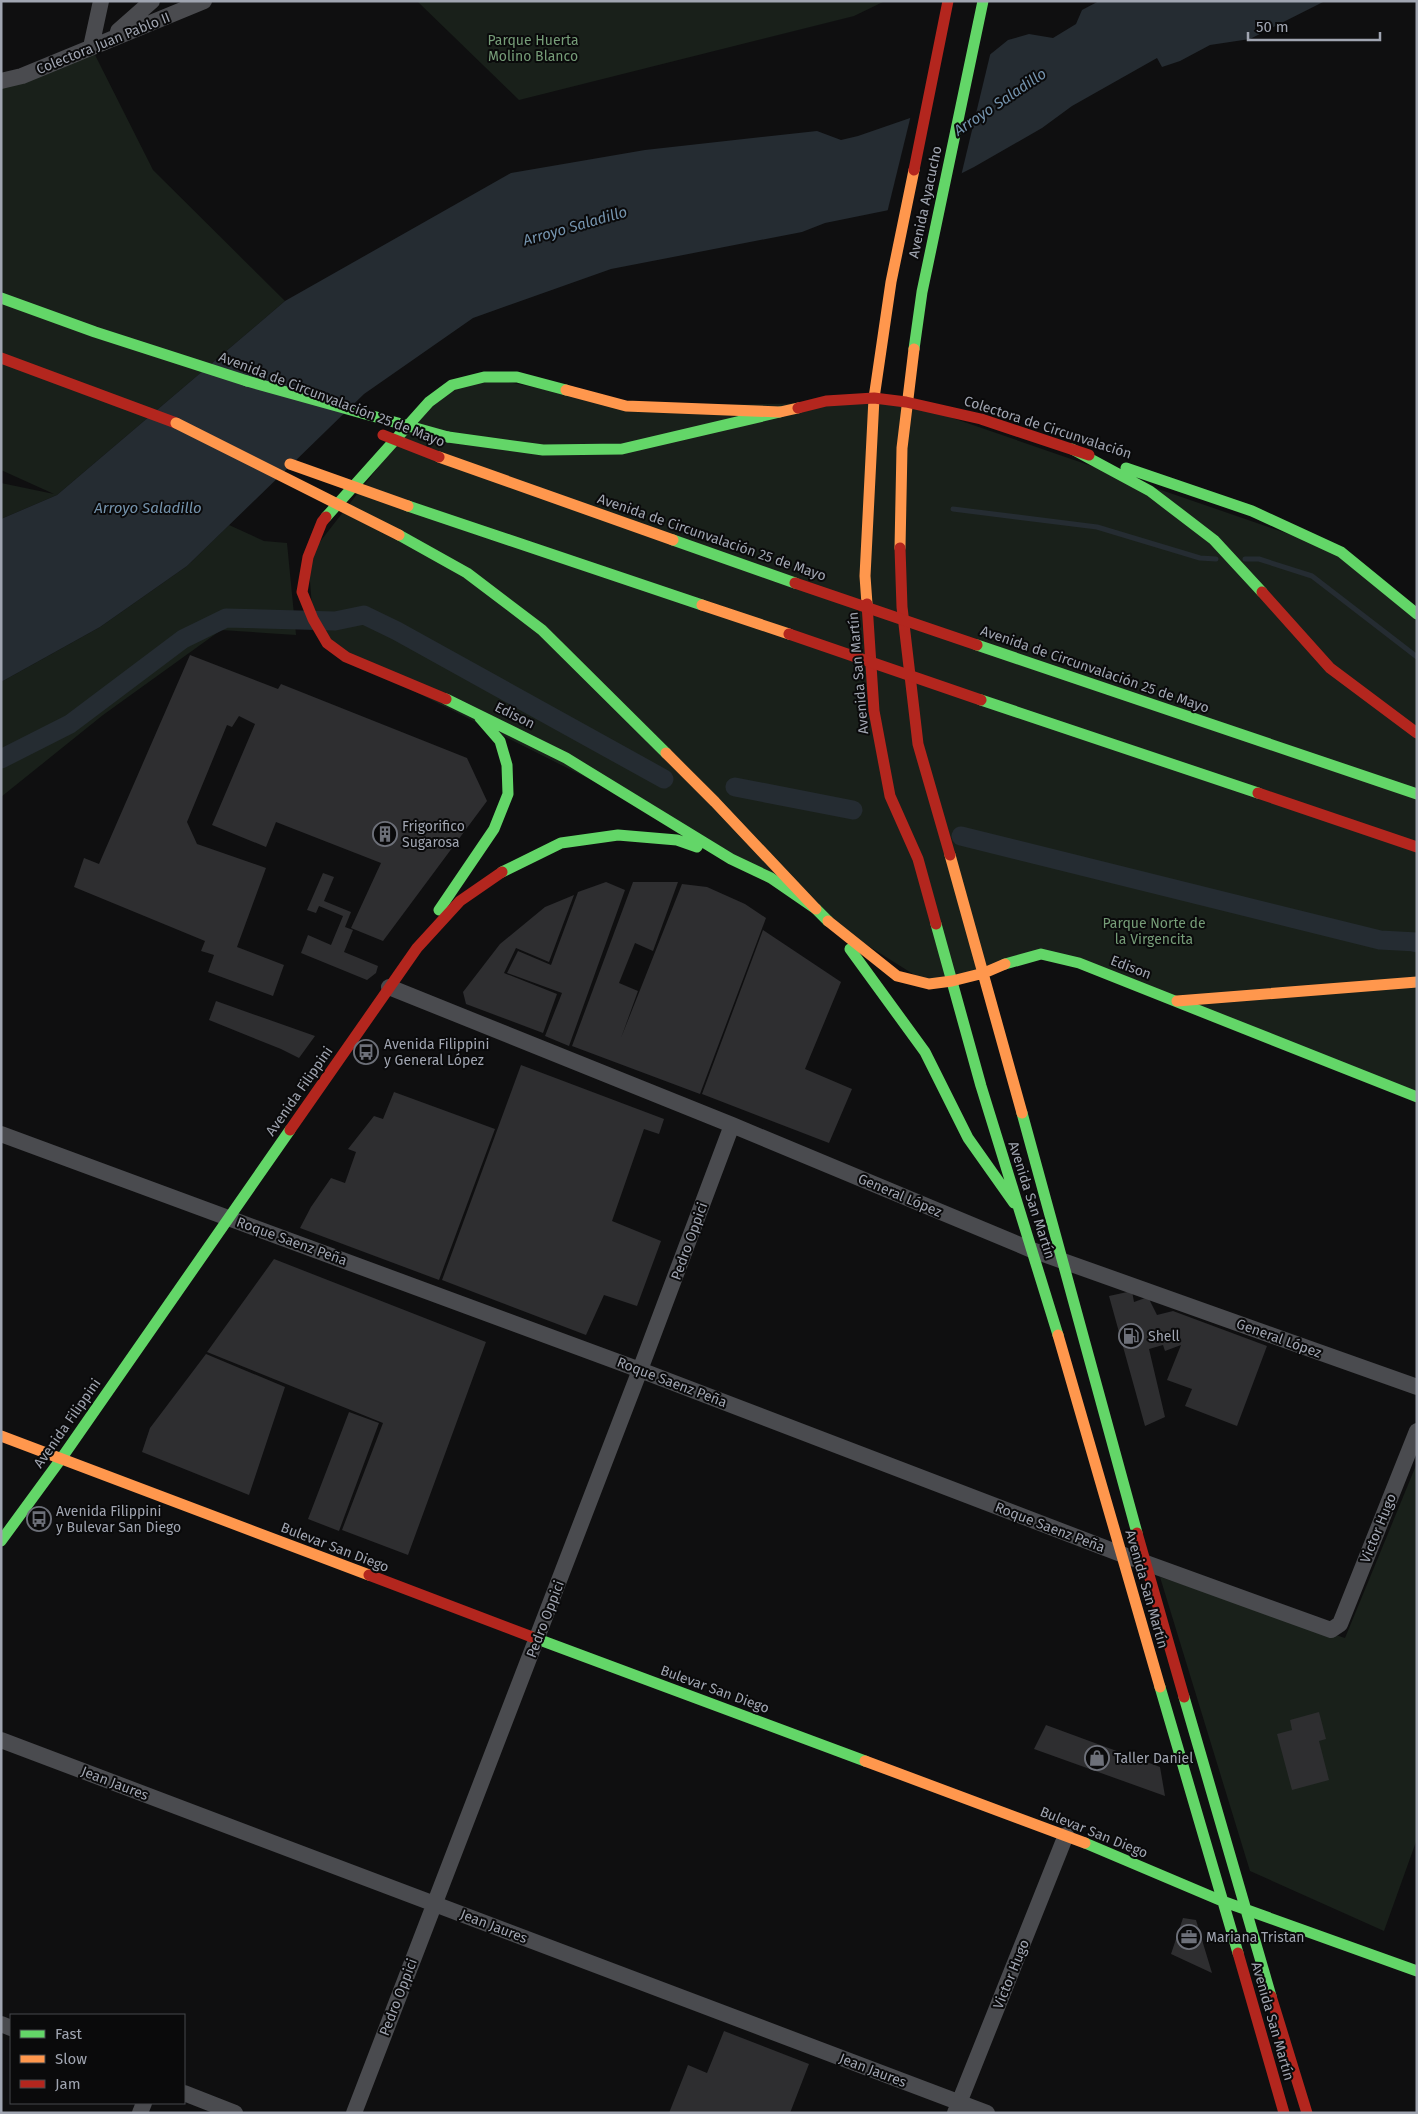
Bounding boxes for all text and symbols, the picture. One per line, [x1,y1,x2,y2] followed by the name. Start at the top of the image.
[34,9,173,78] street label: Colectora Juan Pablo II
[1248,10,1380,42] scale bar
[1256,18,1289,36] text: 50 m
[487,32,579,65] park label: Parque Huerta Molino Blanco
[950,64,1050,140] water label: Arroyo Saladillo
[905,144,946,260] street label: Avenida Ayacucho
[520,203,629,250] water label: Arroyo Saladillo
[216,348,447,451] street label: Avenida de Circunvalación 25 de Mayo
[962,392,1134,463] street label: Colectora de Circunvalación
[595,490,828,585] street label: Avenida de Circunvalación 25 de Mayo
[93,499,202,517] water label: Arroyo Saladillo
[845,611,872,735] street label: Avenida San Martín
[978,622,1211,717] street label: Avenida de Circunvalación 25 de Mayo
[492,699,538,732] street label: Edison
[402,818,465,851] place label: Frigorifico Sugarosa
[372,821,398,847] building icon: Frigorifico Sugarosa
[1102,915,1206,948] park label: Parque Norte de la Virgencita
[1108,952,1154,983] street label: Edison
[384,1036,489,1069] place label: Avenida Filippini y General López
[353,1039,379,1065] bus stop icon: Avenida Filippini y General López
[262,1043,337,1139] street label: Avenida Filippini
[1004,1139,1059,1261] street label: Avenida San Martín
[855,1170,944,1221] street label: General López
[668,1200,711,1282] street label: Pedro Oppici
[234,1214,349,1269] street label: Roque Saenz Peña
[1234,1315,1324,1362] street label: General López
[1118,1323,1144,1349] fuel station icon: Shell
[1148,1328,1180,1345] place label: Shell
[614,1354,729,1411] street label: Roque Saenz Peña
[30,1375,105,1471] street label: Avenida Filippini
[1357,1491,1400,1565] street label: Victor Hugo
[992,1499,1107,1556] street label: Roque Saenz Peña
[56,1503,181,1536] place label: Avenida Filippini y Bulevar San Diego
[26,1506,52,1532] bus stop icon: Avenida Filippini y Bulevar San Diego
[278,1519,391,1576] street label: Bulevar San Diego
[1121,1528,1172,1650] street label: Avenida San Martín
[523,1578,568,1660] street label: Pedro Oppici
[658,1662,772,1717] street label: Bulevar San Diego
[1084,1745,1110,1771] shop icon: Taller Daniel
[1114,1750,1193,1767] place label: Taller Daniel
[79,1763,151,1804] street label: Jean Jaures
[1037,1803,1150,1862] street label: Bulevar San Diego
[458,1906,530,1947] street label: Jean Jaures
[1176,1924,1202,1950] office icon: Mariana Tristan
[1206,1929,1305,1946] place label: Mariana Tristan
[990,1937,1033,2011] street label: Victor Hugo
[376,1956,421,2038] street label: Pedro Oppici
[1247,1960,1298,2082] street label: Avenida San Martín
[10,2014,185,2104] legend
[55,2025,82,2043] text: Fast
[55,2050,87,2068] text: Slow
[837,2050,909,2091] street label: Jean Jaures
[55,2075,81,2093] text: Jam

